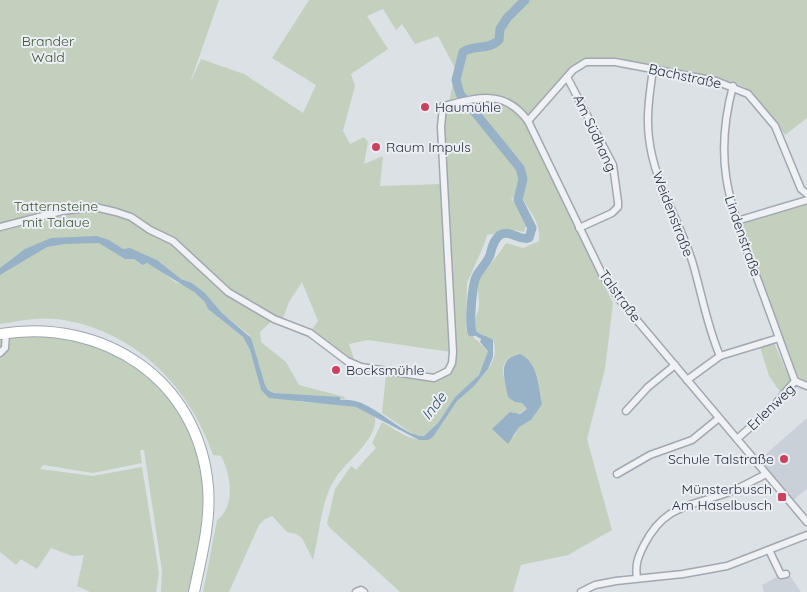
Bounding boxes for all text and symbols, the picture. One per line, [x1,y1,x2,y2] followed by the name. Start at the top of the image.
[22,32,75,66] park label: Brander Wald
[647,59,723,93] street label: Bachstraße
[569,91,621,175] street label: Am Südhang
[435,98,501,116] place label: Haumühle
[419,101,431,113] marker: Haumühle
[386,138,471,156] place label: Raum Impuls
[370,141,382,153] marker: Raum Impuls
[648,169,698,259] street label: Weidenstraße
[721,193,765,279] street label: Lindenstraße
[14,197,98,231] park label: Tatternsteine mit Talaue
[595,266,645,326] street label: Talstraße
[346,361,425,379] place label: Bocksmühle
[330,364,342,376] marker: Bocksmühle
[743,380,799,434] street label: Erlenweg
[417,388,451,423] water label: Inde
[668,450,774,468] place label: Schule Talstraße
[778,453,790,465] marker: Schule Talstraße
[672,480,772,514] place label: Münsterbusch Am Haselbusch
[776,491,788,503] marker: Münsterbusch Am Haselbusch

